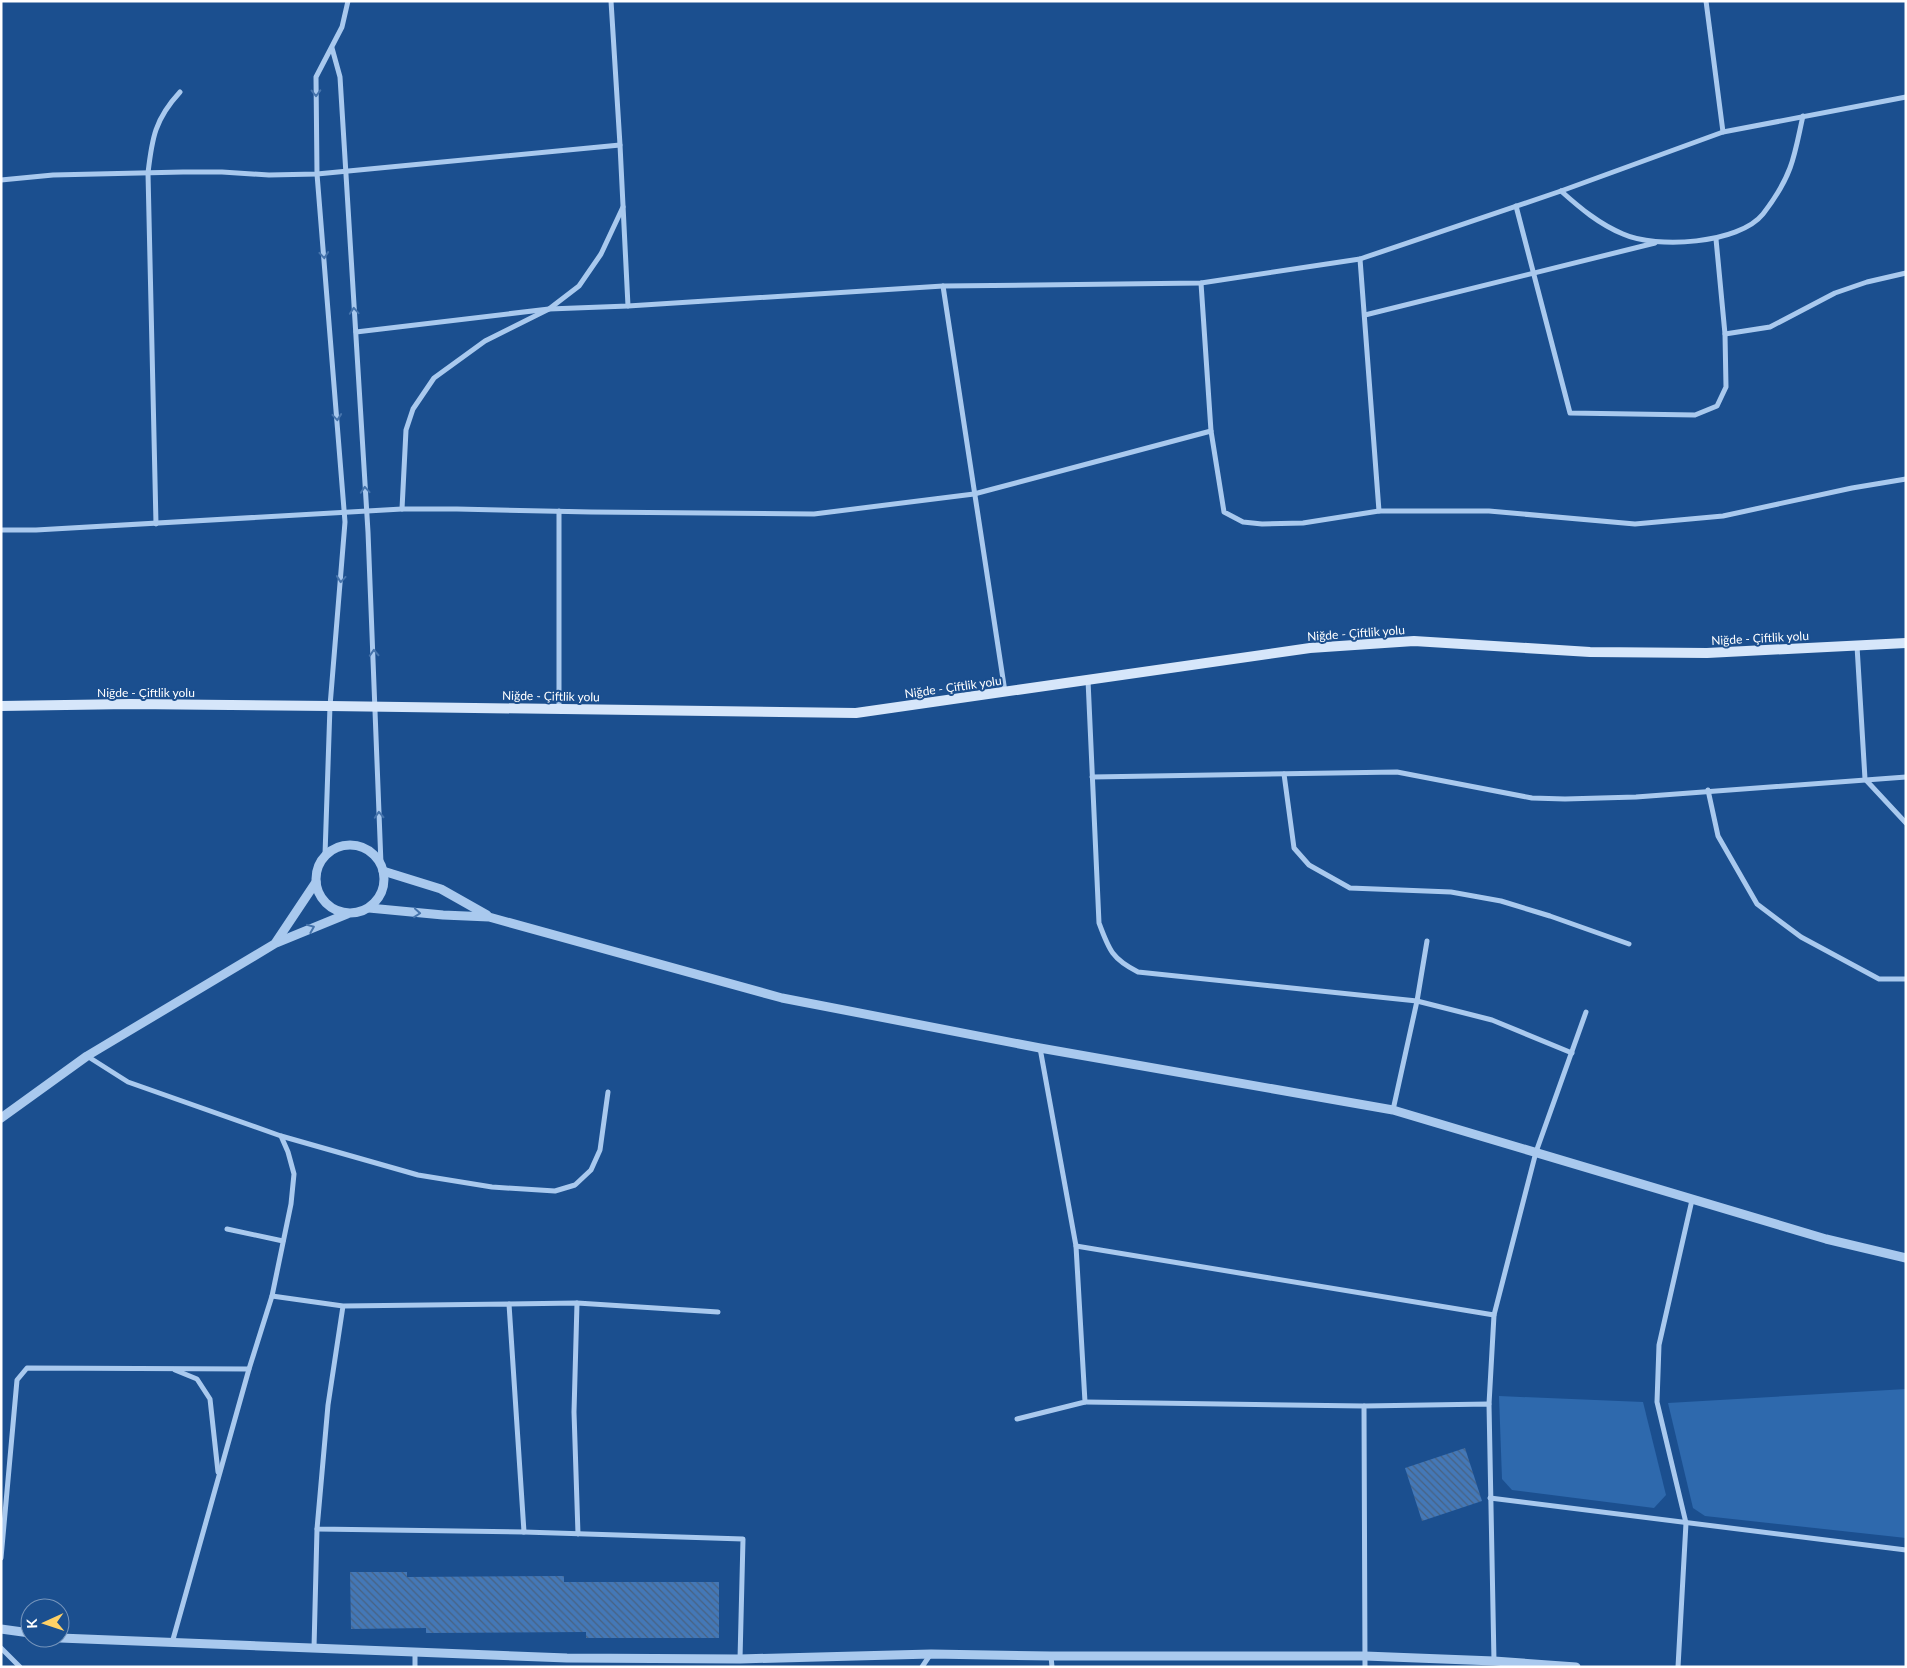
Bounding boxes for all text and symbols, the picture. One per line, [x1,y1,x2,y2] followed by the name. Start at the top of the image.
[311,90,321,97] one-way arrow
[318,251,329,259] one-way arrow
[349,307,360,315] one-way arrow
[331,413,342,421] one-way arrow
[360,486,371,494] one-way arrow
[335,575,346,583] one-way arrow
[1307,622,1405,644] street label: Niğde - Çiftlik yolu
[1711,628,1809,648] street label: Niğde - Çiftlik yolu
[368,648,379,656] one-way arrow
[904,673,1002,701] street label: Niğde - Çiftlik yolu
[97,685,195,700] street label: Niğde - Çiftlik yolu
[502,688,600,704] street label: Niğde - Çiftlik yolu
[373,811,384,819] one-way arrow
[414,907,422,918] one-way arrow
[307,924,315,934] one-way arrow
[20,1598,70,1648] north arrow
[23,1618,40,1629] text: K

